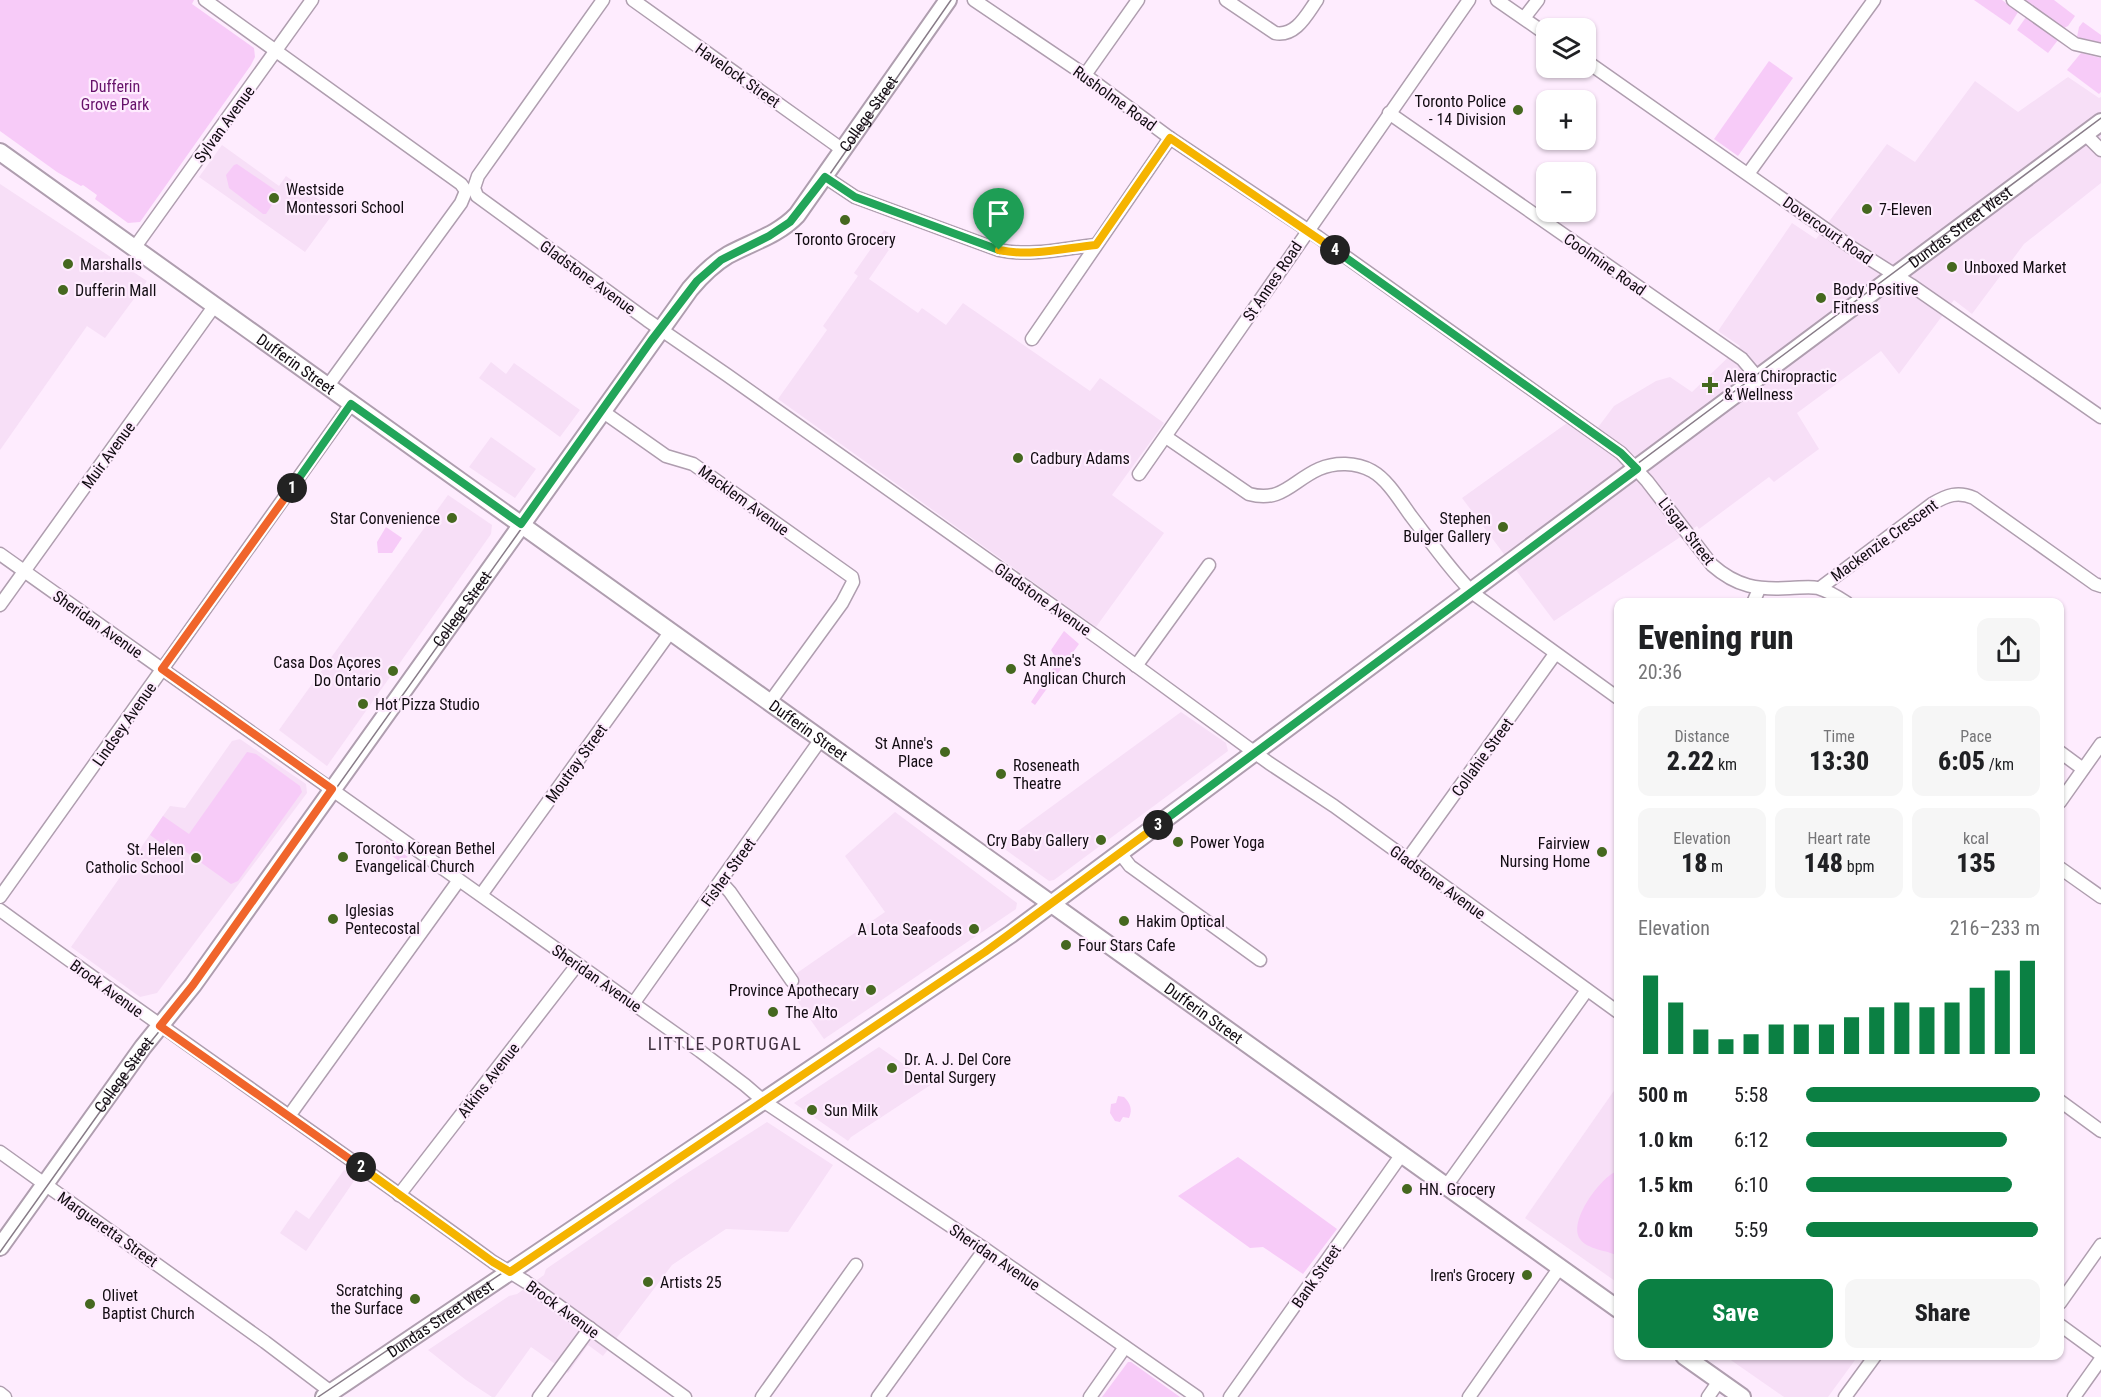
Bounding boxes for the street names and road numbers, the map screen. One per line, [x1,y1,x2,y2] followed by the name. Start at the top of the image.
[692,39,784,112] street label: Havelock Street
[1069,62,1160,135] street label: Rusholme Road
[835,72,902,156] street label: College Street
[190,82,259,166] street label: Sylvan Avenue
[1905,183,2016,272] street label: Dundas Street West
[1779,193,1876,268] street label: Dovercourt Road
[1560,229,1649,300] street label: Coolmine Road
[536,236,639,318] street label: Gladstone Avenue
[1239,238,1306,325] street label: St Annes Road
[253,330,339,399] street label: Dufferin Street
[78,418,139,492] street label: Muir Avenue
[695,461,793,540] street label: Macklem Avenue
[1654,494,1719,569] street label: Lisgar Street
[1827,495,1942,585] street label: Mackenzie Crescent
[991,559,1095,640] street label: Gladstone Avenue
[429,567,496,650] street label: College Street
[49,586,146,662] street label: Sheridan Avenue
[89,679,160,770] street label: Lindsey Avenue
[765,696,851,765] street label: Dufferin Street
[1448,714,1517,800] street label: Collahie Street
[542,720,611,806] street label: Moutray Street
[697,834,760,910] street label: Fisher Street
[1386,841,1489,923] street label: Gladstone Avenue
[548,940,645,1016] street label: Sheridan Avenue
[66,955,147,1021] street label: Brock Avenue
[1161,979,1247,1048] street label: Dufferin Street
[90,1033,157,1116] street label: College Street
[453,1039,523,1121] street label: Atkins Avenue
[54,1188,162,1271] street label: Margueretta Street
[946,1220,1044,1295] street label: Sheridan Avenue
[1288,1241,1345,1311] street label: Bank Street
[522,1276,603,1342] street label: Brock Avenue
[384,1277,497,1362] street label: Dundas Street West

